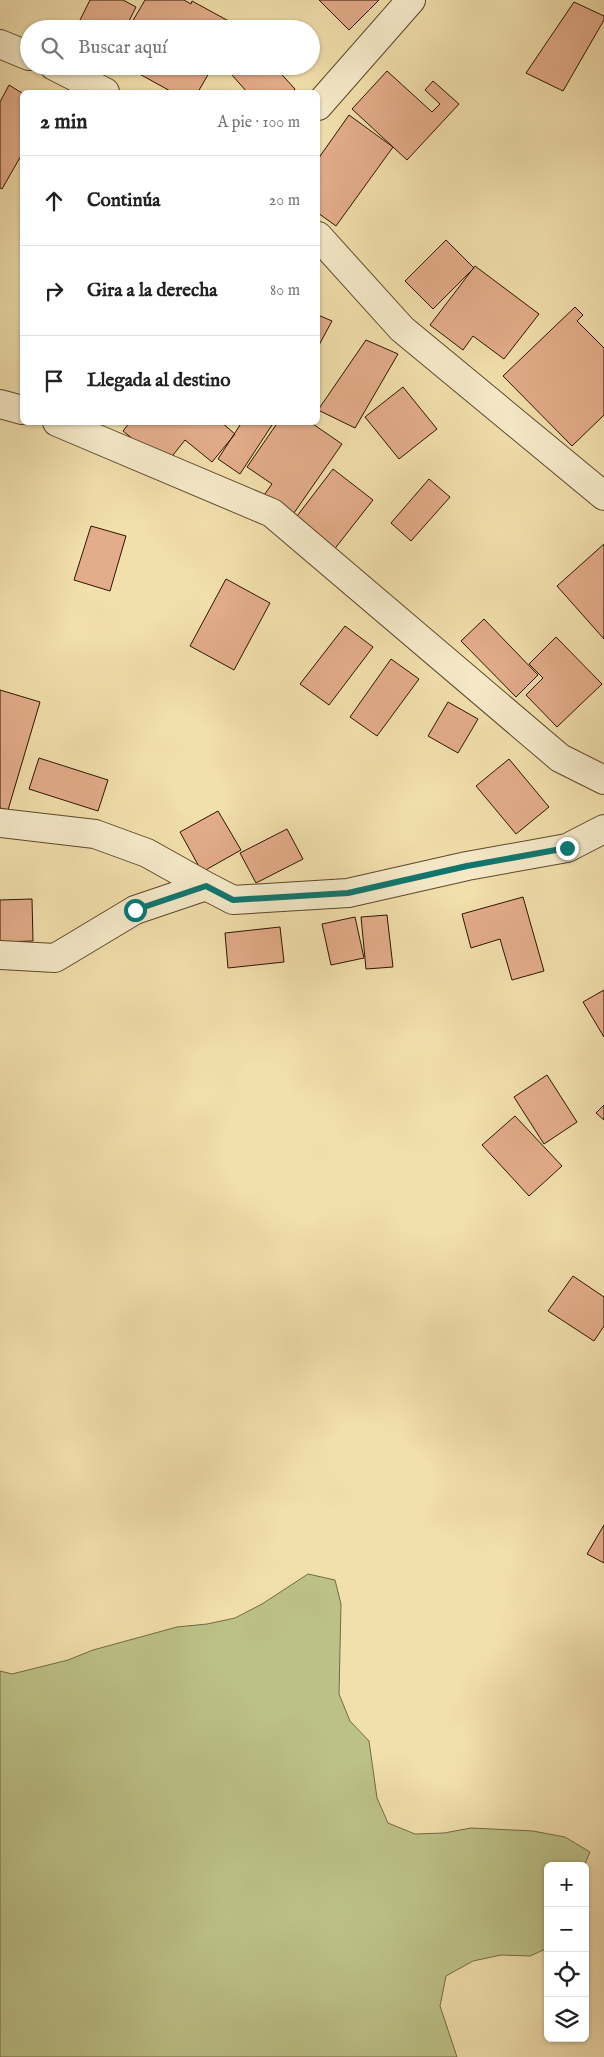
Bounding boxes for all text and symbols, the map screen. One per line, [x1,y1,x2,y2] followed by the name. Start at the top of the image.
[20,20,320,75] search box
[38,34,66,62] icon: search
[78,36,167,60] text: Buscar aquí
[40,109,87,136] text: 2 min
[218,113,300,133] text: A pie · 100 m
[40,187,68,215] icon: ahead
[87,189,161,213] text: Continúa
[269,191,300,211] text: 20 m
[40,277,68,305] icon: right
[87,279,217,303] text: Gira a la derecha
[270,281,300,301] text: 80 m
[40,367,68,395] icon: arrive
[87,369,230,393] text: Llegada al destino
[556,837,579,860] route end
[124,899,147,922] route start
[544,1862,589,2042] map controls
[544,1862,589,1907] button: +
[544,1907,589,1952] button: −
[544,1952,589,1997] button: locate
[544,1997,589,2042] button: layers

